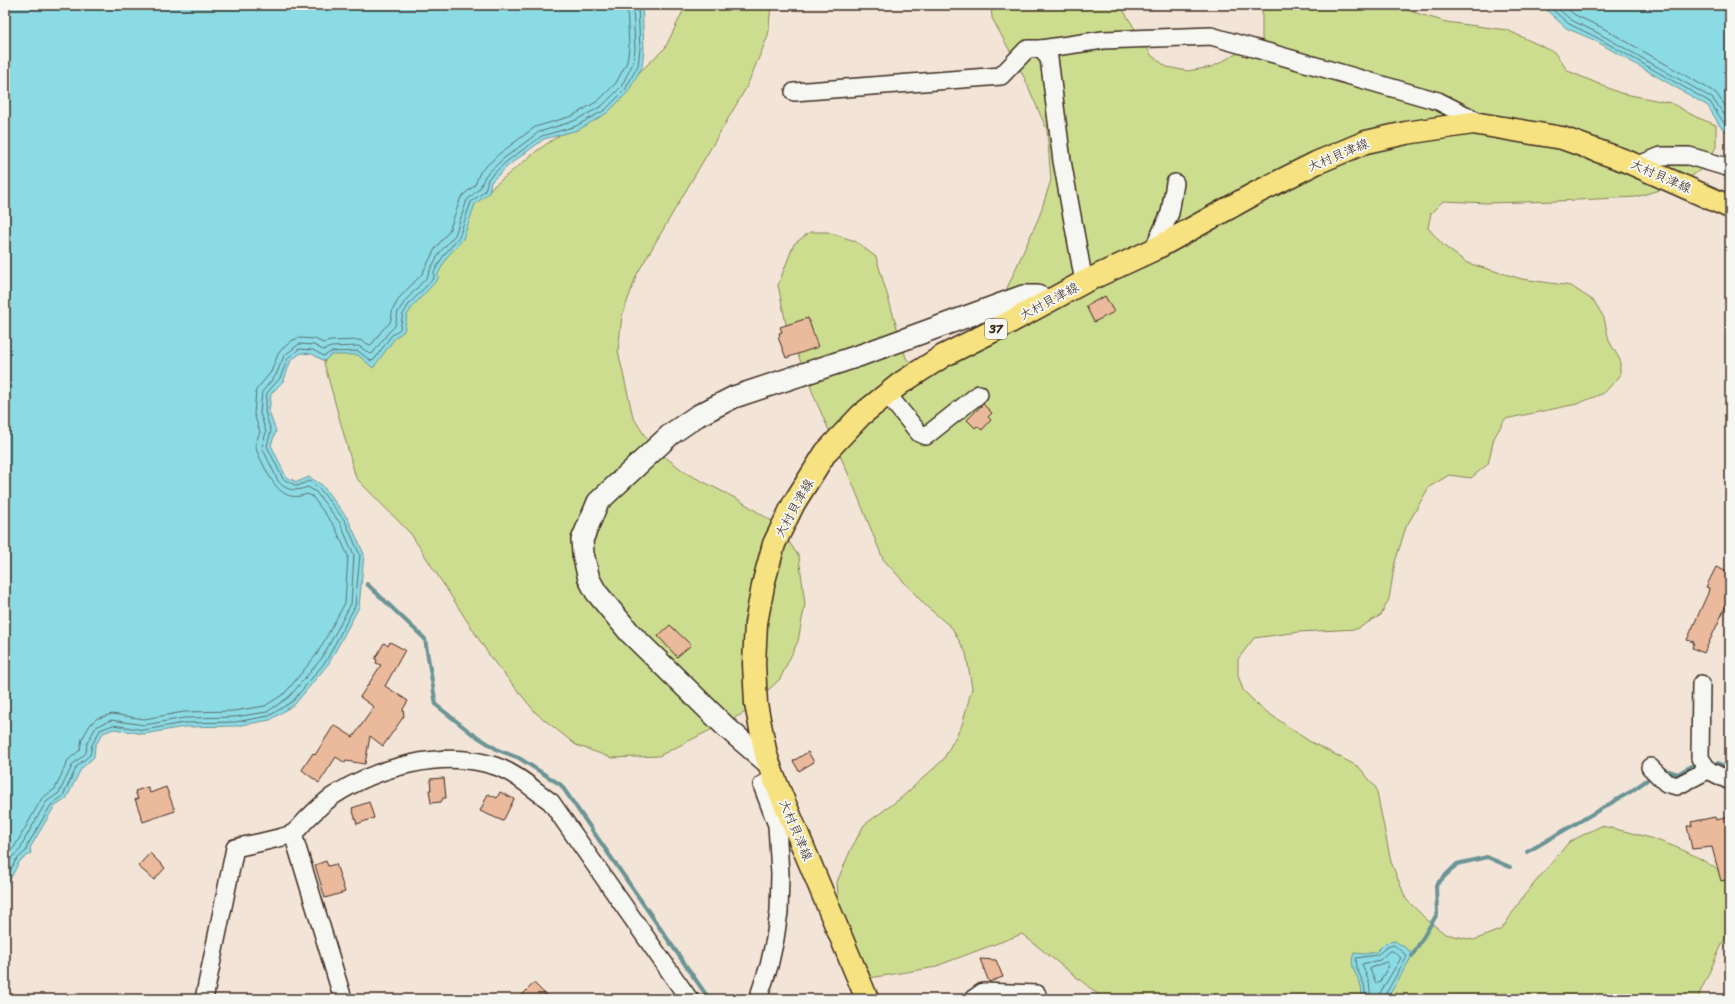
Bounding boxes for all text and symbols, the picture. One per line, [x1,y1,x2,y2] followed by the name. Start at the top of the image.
[1304,131,1373,178] street label: 大村貝津線
[1627,152,1696,200] street label: 大村貝津線
[1015,275,1084,326] street label: 大村貝津線
[985,319,1007,339] road number: 37
[768,473,820,542] street label: 大村貝津線
[773,796,820,865] street label: 大村貝津線

